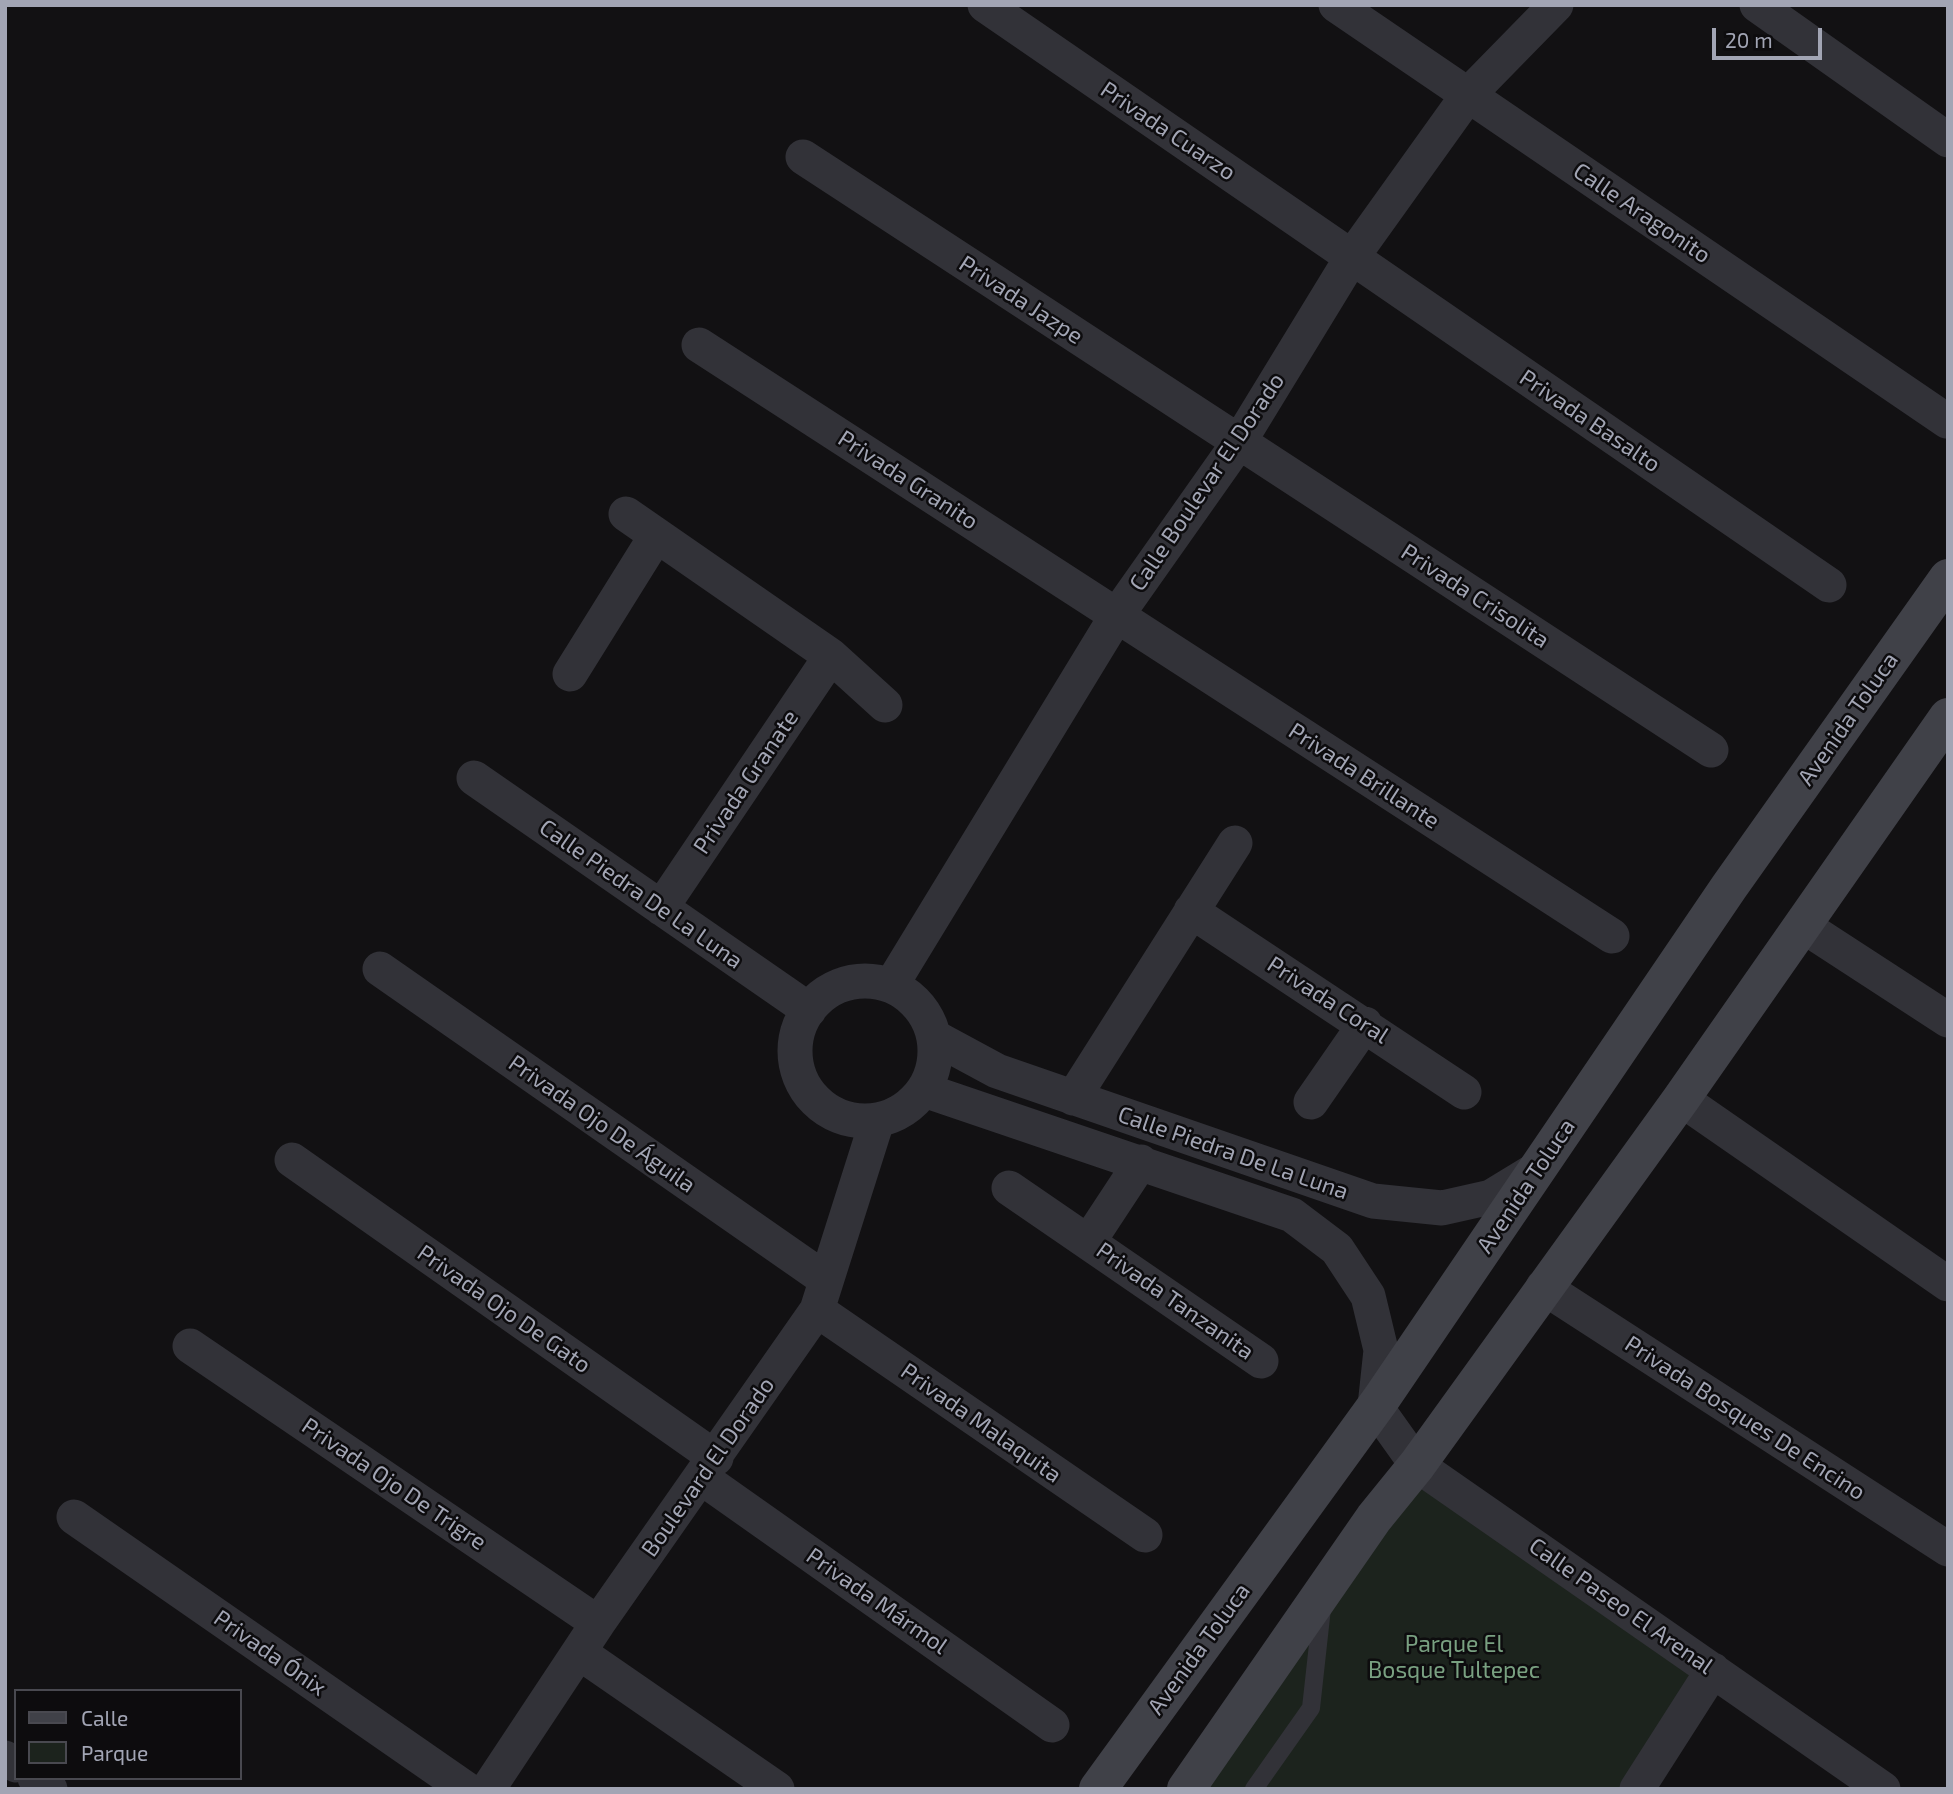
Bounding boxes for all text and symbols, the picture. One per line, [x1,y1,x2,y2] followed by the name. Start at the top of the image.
[1715,14,1825,58] scale bar
[1725,27,1773,52] text: 20 m
[1095,76,1241,186] street label: Privada Cuarzo
[1568,157,1716,269] street label: Calle Aragonito
[954,250,1088,350] street label: Privada Jazpe
[1514,364,1666,478] street label: Privada Basalto
[1124,368,1290,596] street label: Calle Boulevar El Dorado
[833,424,983,536] street label: Privada Granito
[1396,538,1554,654] street label: Privada Crisolita
[1792,647,1904,791] street label: Avenida Toluca
[688,705,804,859] street label: Privada Granate
[1283,717,1445,835] street label: Privada Brillante
[534,813,748,975] street label: Calle Piedra De La Luna
[1262,951,1394,1049] street label: Privada Coral
[503,1049,701,1199] street label: Privada Ojo De Águila
[1114,1101,1352,1205] street label: Calle Piedra De La Luna
[1471,1114,1581,1258] street label: Avenida Toluca
[1091,1236,1259,1366] street label: Privada Tanzanita
[412,1239,596,1379] street label: Privada Ojo De Gato
[1620,1330,1870,1506] street label: Privada Bosques De Encino
[895,1357,1067,1489] street label: Privada Malaquita
[636,1372,780,1562] street label: Boulevard El Dorado
[297,1412,491,1556] street label: Privada Ojo De Trigre
[1524,1532,1718,1680] street label: Calle Paseo El Arenal
[801,1542,953,1660] street label: Privada Mármol
[1142,1578,1256,1720] street label: Avenida Toluca
[209,1604,331,1702] street label: Privada Ónix
[1368,1630,1540,1684] park label: Parque El Bosque Tultepec
[14,1689,242,1780] legend
[81,1705,128,1730] text: Calle
[81,1740,148,1765] text: Parque

